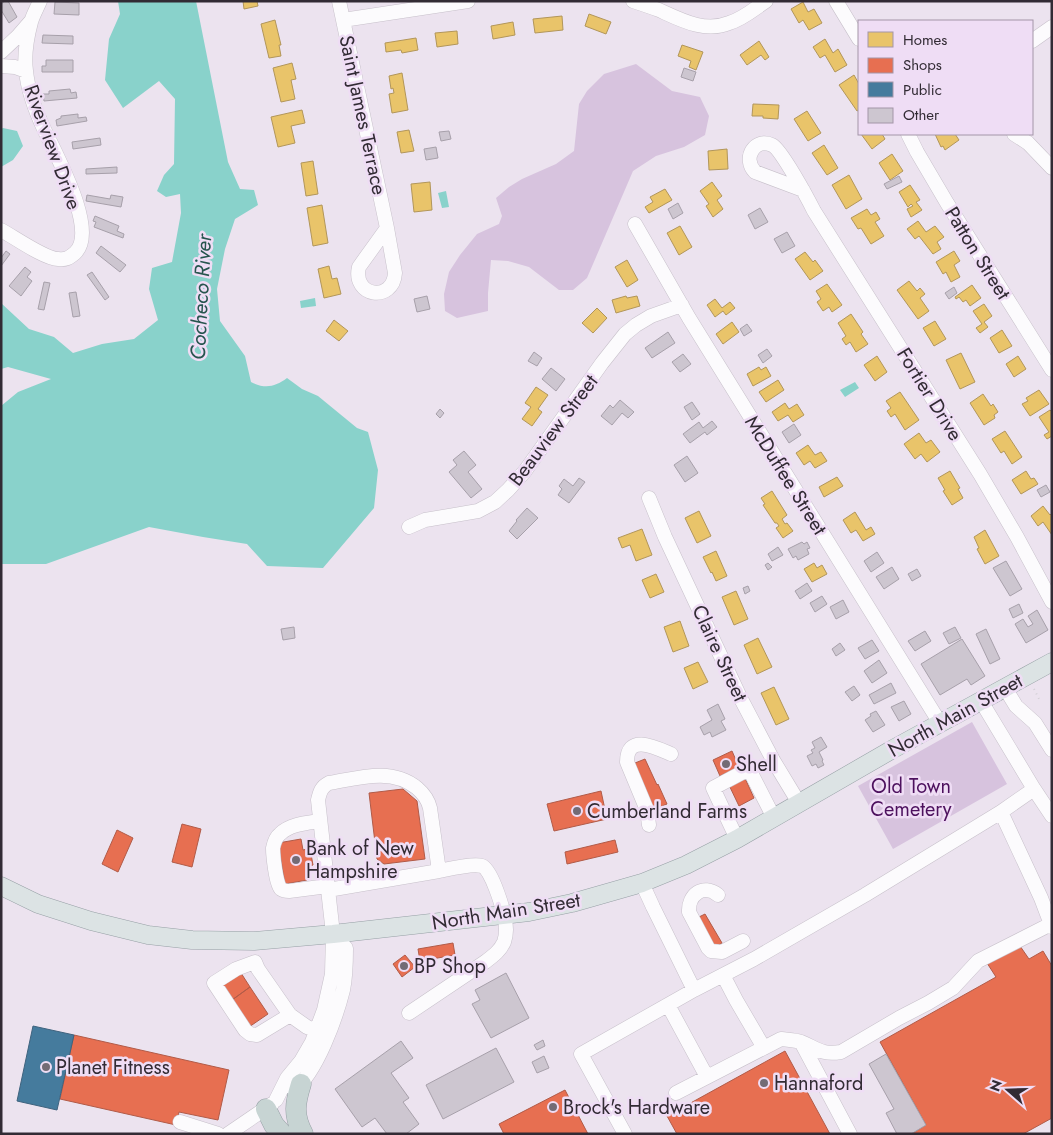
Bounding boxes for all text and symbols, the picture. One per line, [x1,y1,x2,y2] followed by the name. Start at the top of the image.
[858,20,1033,135] legend
[903,29,947,51] text: Homes
[331,33,394,197] street label: Saint James Terrace
[903,54,942,76] text: Shops
[903,79,942,101] text: Public
[17,81,89,214] street label: Riverview Drive
[903,104,940,126] text: Other
[938,201,1018,306] street label: Patton Street
[183,232,219,361] water label: Cocheco River
[890,342,970,446] street label: Fortier Drive
[502,368,605,492] street label: Beauview Street
[737,410,834,541] street label: McDuffee Street
[684,600,755,707] street label: Claire Street
[883,666,1028,764] street label: North Main Street
[736,750,777,779] place label: Shell
[720,758,732,770] marker: Shell
[870,772,952,824] park label: Old Town Cemetery
[587,797,747,826] place label: Cumberland Farms
[571,805,583,817] marker: Cumberland Farms
[306,834,414,886] place label: Bank of New Hampshire
[290,854,302,866] marker: Bank of New Hampshire
[430,885,583,938] street label: North Main Street
[414,952,486,981] place label: BP Shop
[398,960,410,972] marker: BP Shop
[56,1053,170,1082] place label: Planet Fitness
[40,1061,52,1073] marker: Planet Fitness
[983,1065,1033,1115] north arrow
[774,1069,863,1098] place label: Hannaford
[758,1077,770,1089] marker: Hannaford
[984,1077,1007,1094] text: N
[563,1093,710,1122] place label: Brock's Hardware
[547,1101,559,1113] marker: Brock's Hardware

